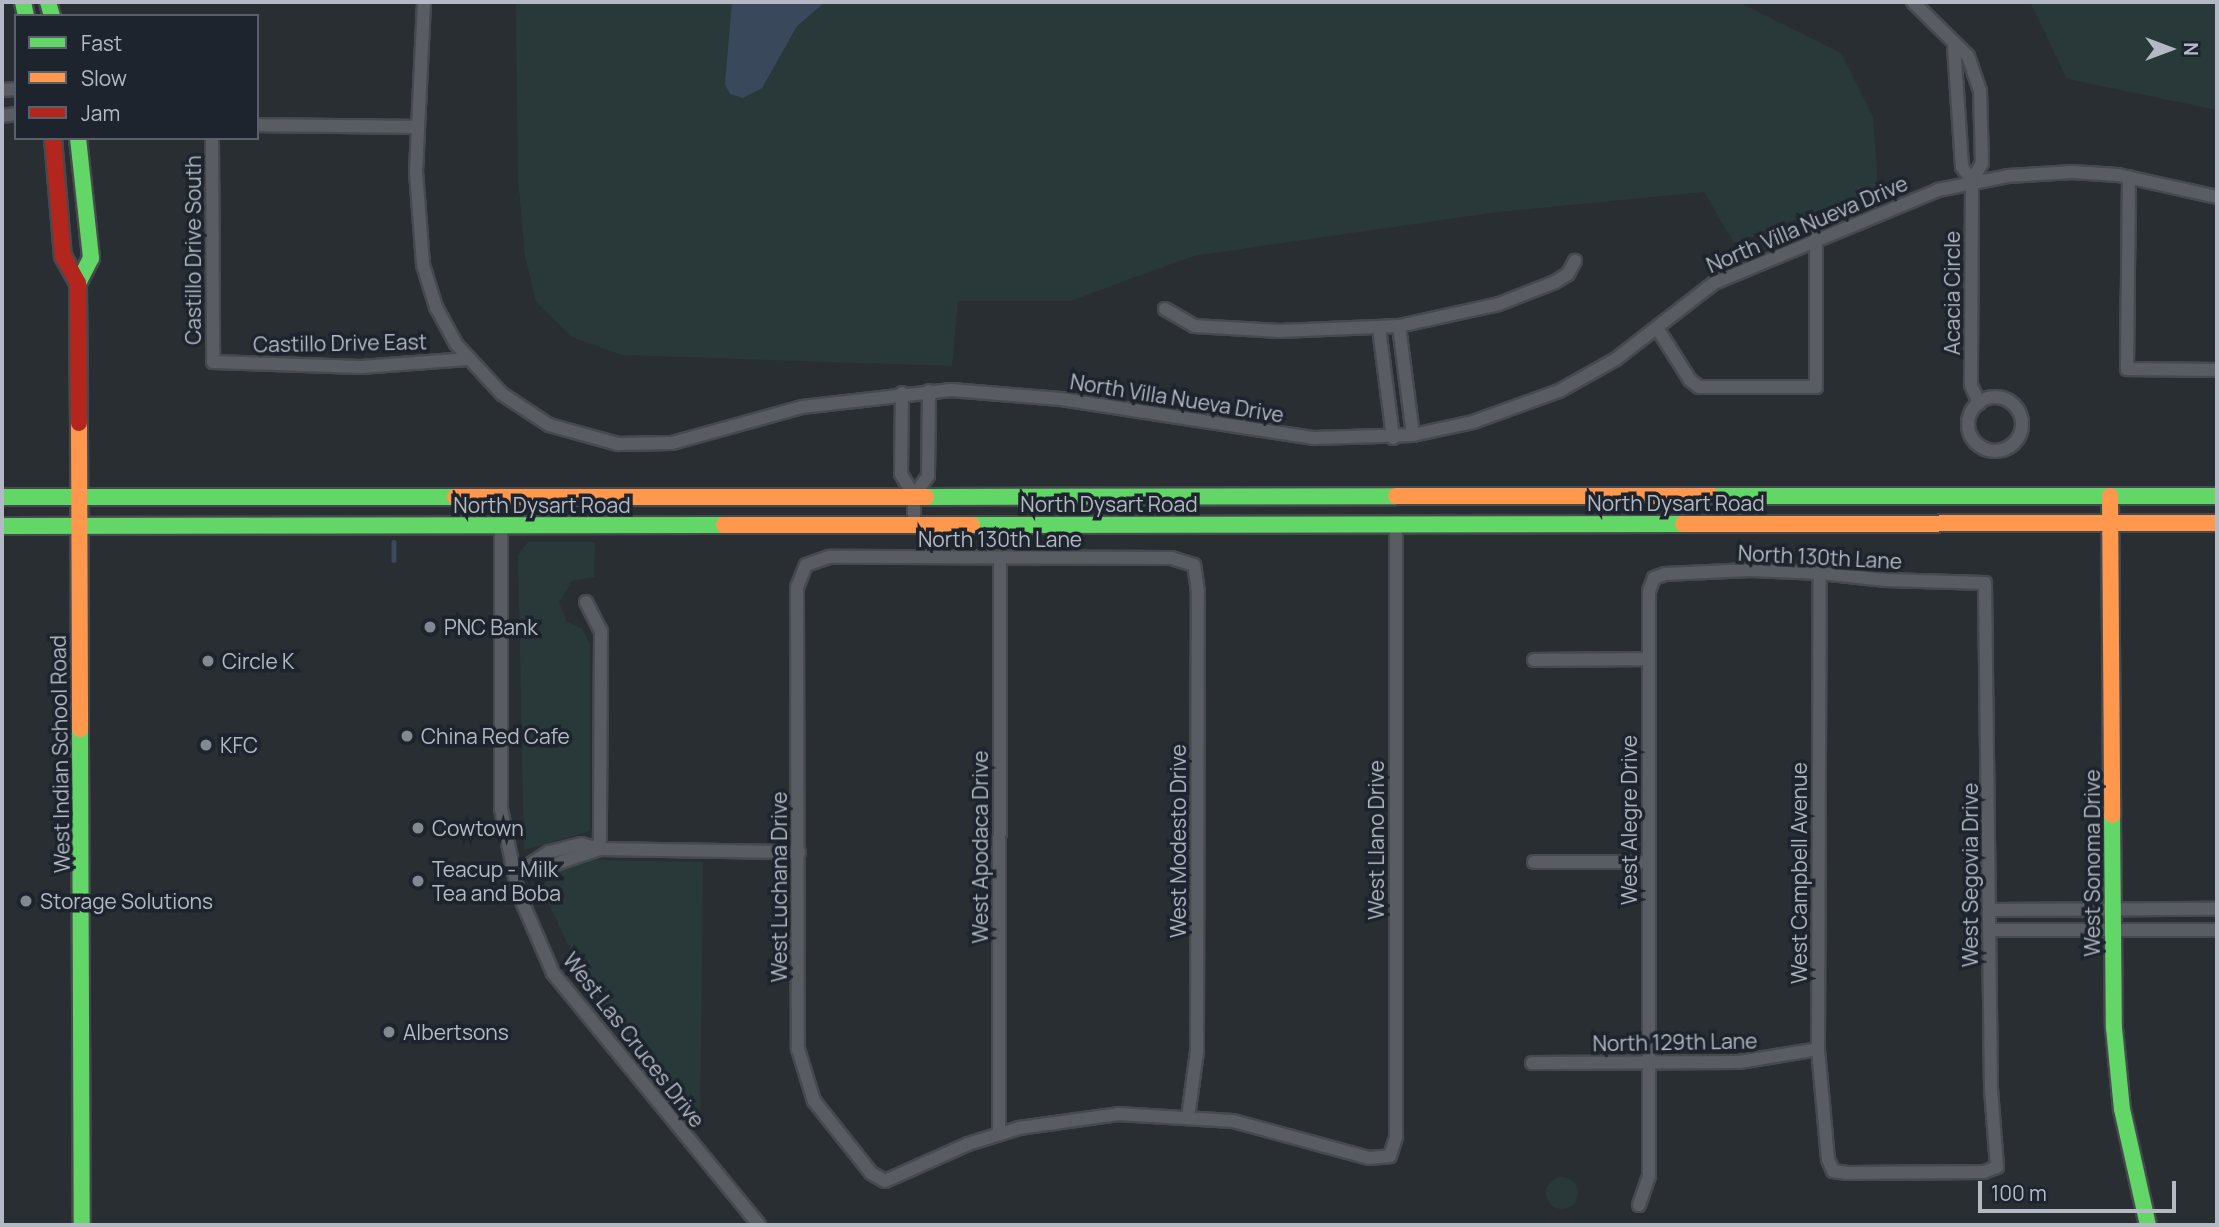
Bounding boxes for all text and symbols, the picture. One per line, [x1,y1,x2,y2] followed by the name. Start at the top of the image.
[14,14,259,140] legend
[2135,14,2205,84] north arrow
[81,29,122,57] text: Fast
[2178,42,2204,56] text: N
[81,64,127,92] text: Slow
[81,99,120,127] text: Jam
[180,155,206,345] street label: Castillo Drive South
[1703,170,1911,278] street label: North Villa Nueva Drive
[1939,231,1965,355] street label: Acacia Circle
[253,329,427,357] street label: Castillo Drive East
[1068,369,1286,427] street label: North Villa Nueva Drive
[1587,490,1765,516] street label: North Dysart Road
[1020,491,1198,517] street label: North Dysart Road
[453,492,631,518] street label: North Dysart Road
[918,526,1082,552] street label: North 130th Lane
[1737,540,1903,574] street label: North 130th Lane
[444,614,538,640] place label: PNC Bank
[422,619,438,635] marker: PNC Bank
[45,635,75,873] street label: West Indian School Road
[222,648,294,674] place label: Circle K
[200,653,216,669] marker: Circle K
[421,723,570,749] place label: China Red Cafe
[399,728,415,744] marker: China Red Cafe
[220,732,258,758] place label: KFC
[1616,735,1642,905] street label: West Alegre Drive
[198,737,214,753] marker: KFC
[1165,744,1191,938] street label: West Modesto Drive
[967,750,993,944] street label: West Apodaca Drive
[1363,760,1389,920] street label: West Llano Drive
[1786,762,1812,984] street label: West Campbell Avenue
[2079,769,2105,957] street label: West Sonoma Drive
[1957,783,1983,967] street label: West Segovia Drive
[766,792,792,982] street label: West Luchana Drive
[432,815,524,841] place label: Cowtown
[410,820,426,836] marker: Cowtown
[432,856,561,906] place label: Teacup - Milk Tea and Boba
[410,873,426,889] marker: Teacup - Milk Tea and Boba
[40,888,213,914] place label: Storage Solutions
[18,893,34,909] marker: Storage Solutions
[558,948,710,1132] street label: West Las Cruces Drive
[403,1019,509,1045] place label: Albertsons
[381,1024,397,1040] marker: Albertsons
[1592,1028,1758,1056] street label: North 129th Lane
[1981,1168,2179,1212] scale bar
[1991,1179,2047,1207] text: 100 m

